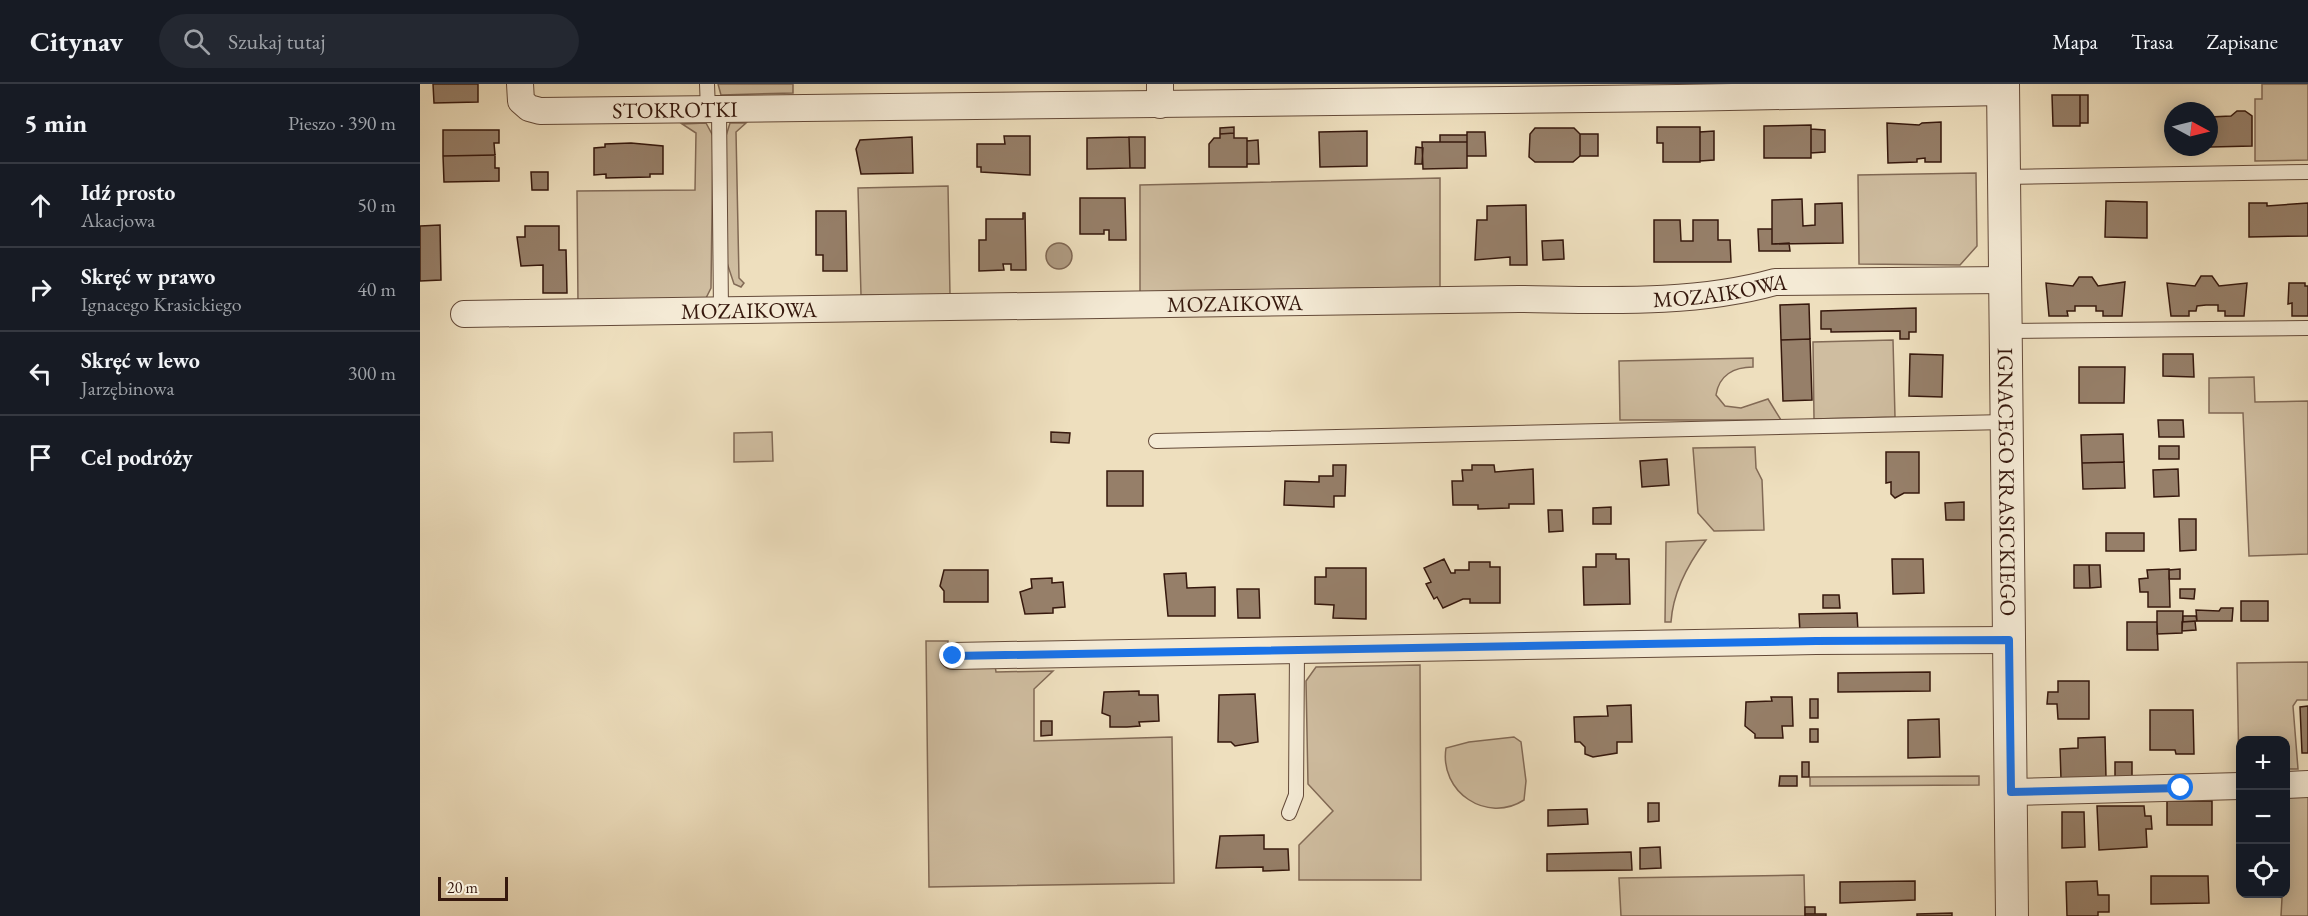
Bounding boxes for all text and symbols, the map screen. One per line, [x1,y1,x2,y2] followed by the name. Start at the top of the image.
[159,14,579,68] search box
[30,23,123,59] text: Citynav
[180,25,213,58] icon: search
[228,27,325,56] text: Szukaj tutaj
[2052,28,2098,55] text: Mapa
[2131,28,2173,55] text: Trasa
[2206,28,2278,55] text: Zapisane
[612,95,738,125] street label: STOKROTKI
[2164,102,2218,156] north arrow
[24,106,87,140] text: 5 min
[288,110,396,136] text: Pieszo · 390 m
[81,178,175,207] text: Idź prosto
[24,189,57,222] icon: ahead
[357,192,396,218] text: 50 m
[81,207,155,233] text: Akacjowa
[81,262,215,291] text: Skręć w prawo
[1652,268,1788,314] street label: MOZAIKOWA
[24,273,57,306] icon: right
[357,276,396,302] text: 40 m
[1167,288,1304,319] street label: MOZAIKOWA
[81,291,242,317] text: Ignacego Krasickiego
[681,295,818,326] street label: MOZAIKOWA
[81,346,200,375] text: Skręć w lewo
[1991,347,2023,616] street label: IGNACEGO KRASICKIEGO
[24,357,57,390] icon: left
[348,360,396,386] text: 300 m
[81,375,174,401] text: Jarzębinowa
[24,441,57,474] icon: arrive
[81,443,193,472] text: Cel podróży
[939,642,965,668] route end
[2236,736,2290,898] map controls
[2236,736,2290,790] button: +
[2167,774,2193,800] route start
[2236,790,2290,844] button: −
[2236,844,2290,898] button: locate
[438,874,508,902] scale bar
[447,877,478,898] text: 20 m

